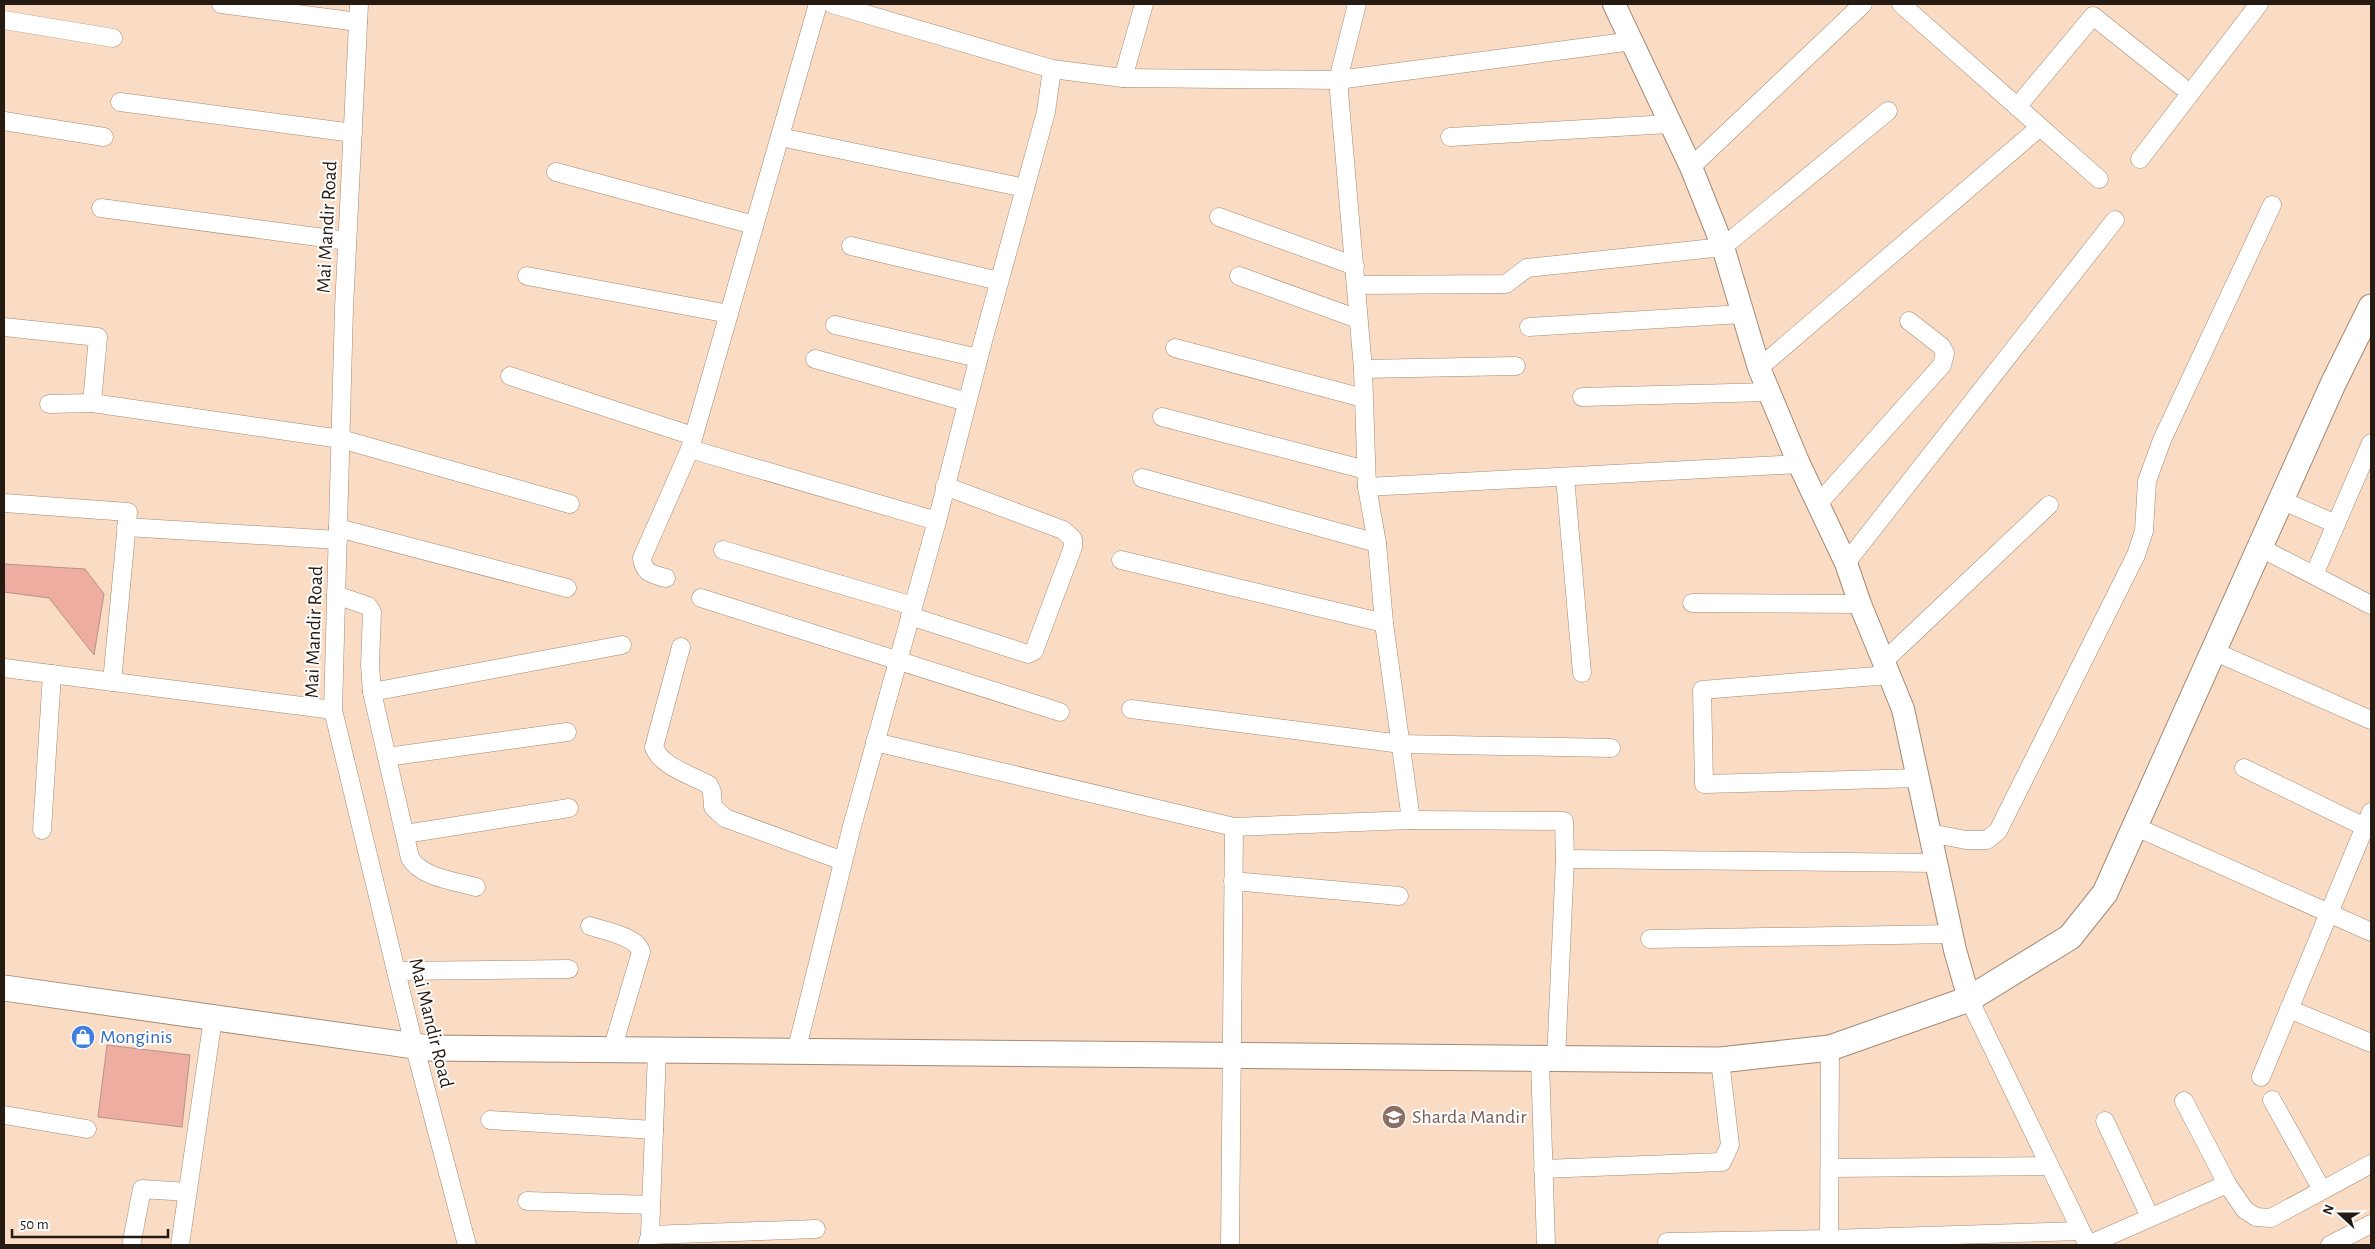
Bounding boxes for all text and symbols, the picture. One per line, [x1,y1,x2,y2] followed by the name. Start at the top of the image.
[314,160,340,294] street label: Mai Mandir Road
[302,565,326,699] street label: Mai Mandir Road
[405,956,457,1090] street label: Mai Mandir Road
[70,1024,96,1050] shop icon: Monginis
[100,1027,172,1047] place label: Monginis
[1381,1104,1407,1130] school or university icon: Sharda Mandir
[1412,1107,1527,1127] place label: Sharda Mandir
[2315,1189,2365,1239] north arrow
[2321,1203,2337,1217] text: N
[12,1206,169,1238] scale bar
[20,1217,49,1232] text: 50 m

